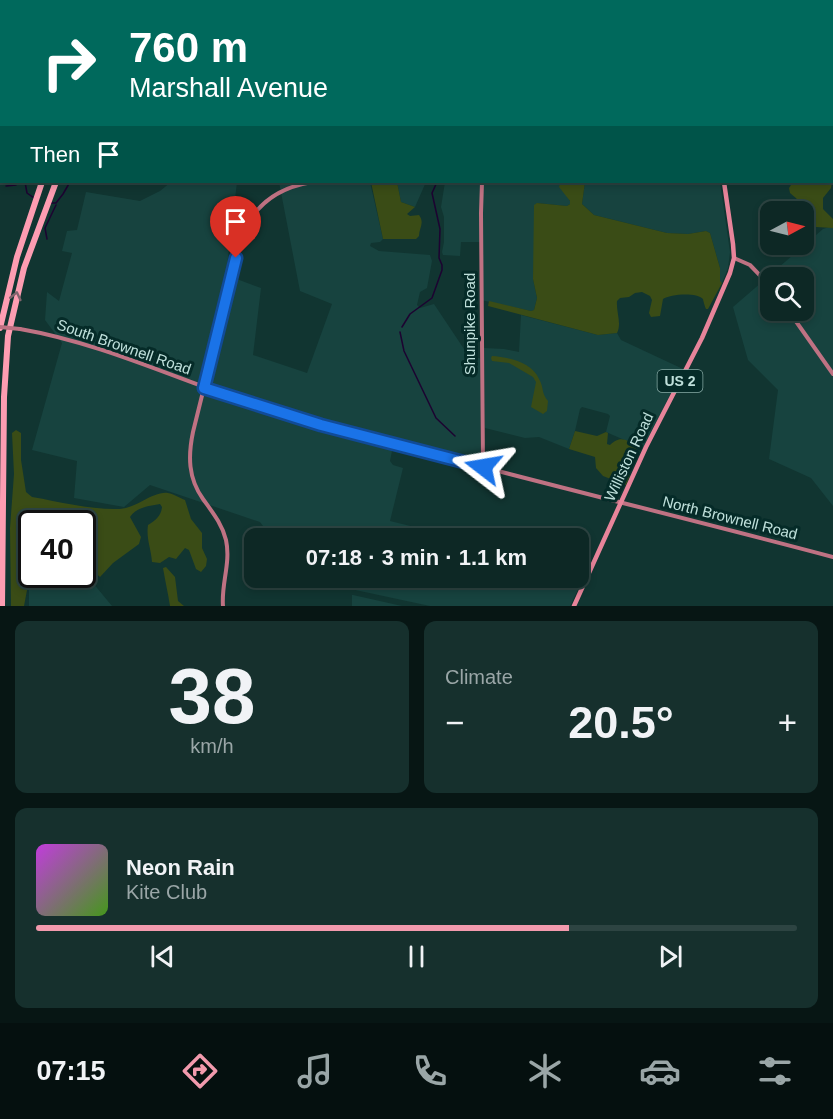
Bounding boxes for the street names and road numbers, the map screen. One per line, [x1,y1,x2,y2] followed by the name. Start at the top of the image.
[461,273,478,375] street label: Shunpike Road
[55,316,194,378] street label: South Brownell Road
[658,370,702,392] road number: US 2
[601,410,657,504] street label: Williston Road
[661,493,799,543] street label: North Brownell Road

